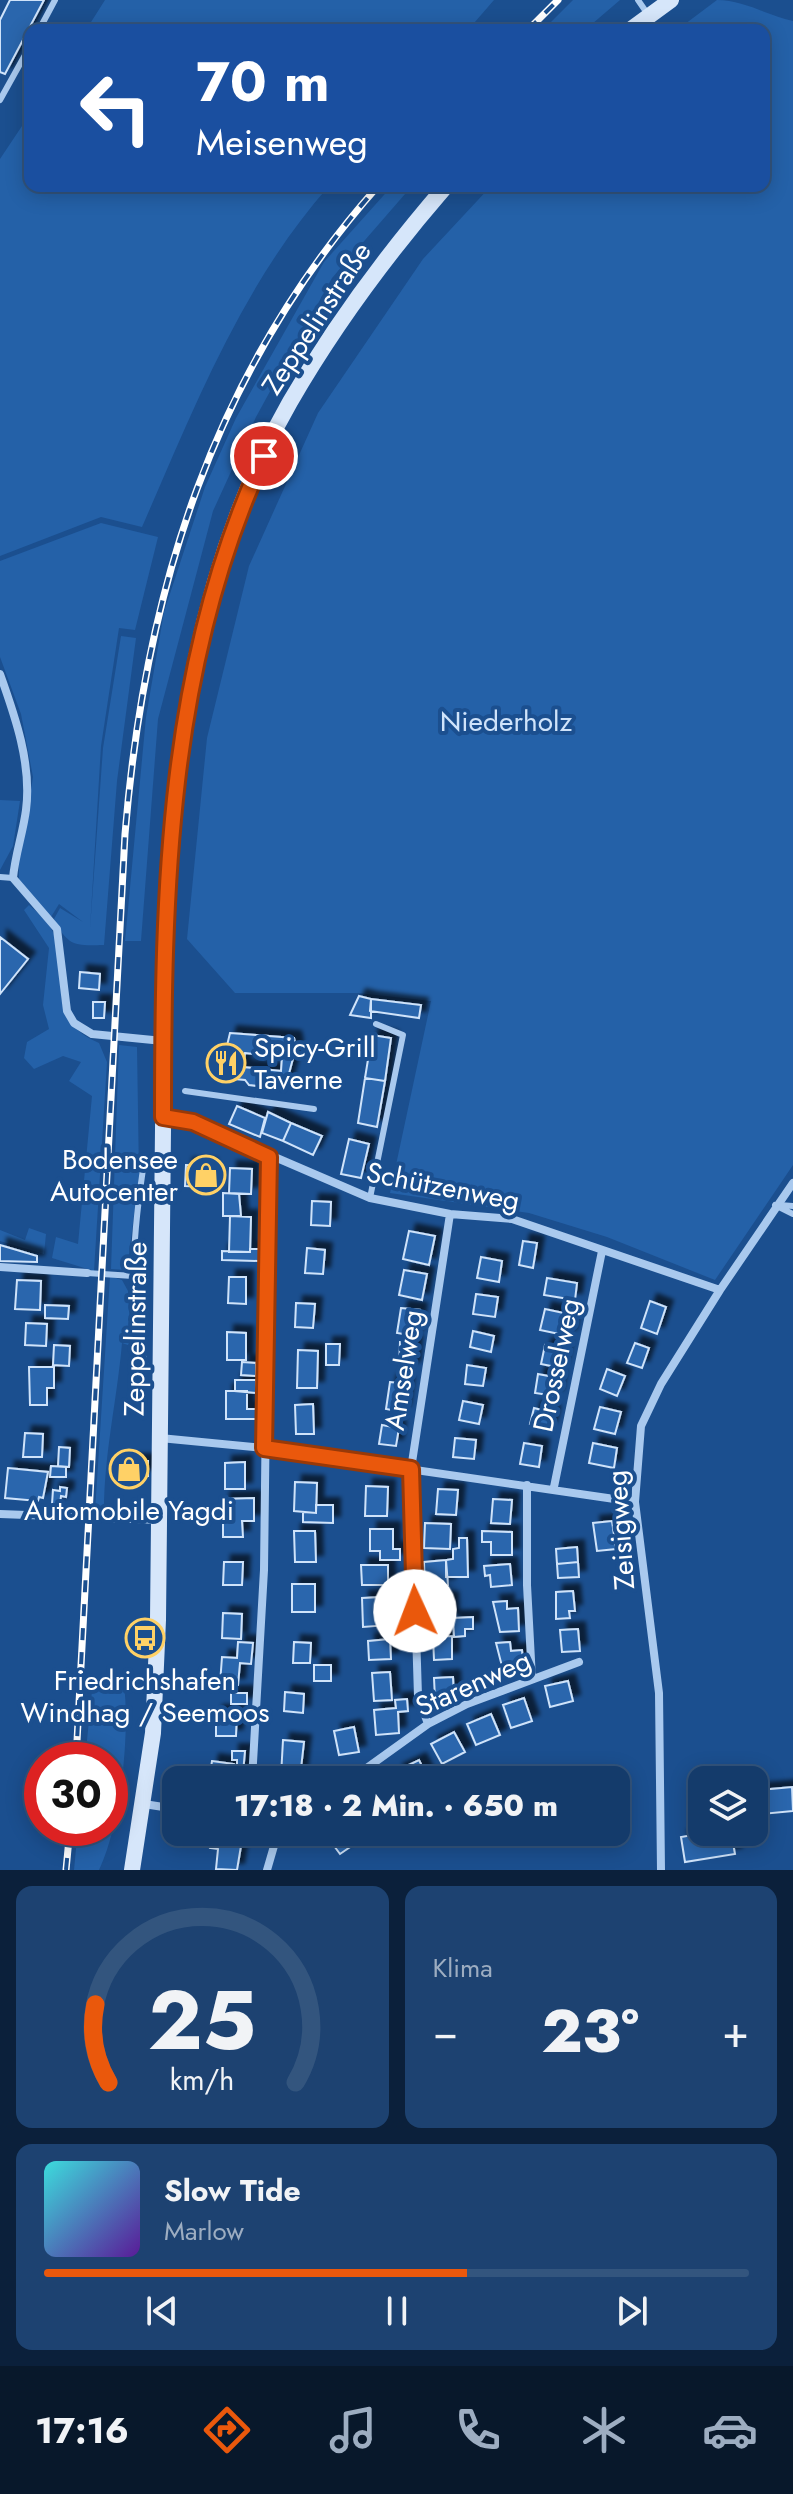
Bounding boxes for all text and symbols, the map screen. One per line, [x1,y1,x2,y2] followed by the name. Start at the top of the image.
[196,41,330,122] text: 70 m
[64,56,168,160] icon: left
[196,116,368,168] text: Meisenweg
[252,234,381,403] street label: Zeppelinstraße
[230,422,298,490] pin
[242,434,286,478] icon: arrive
[440,701,572,742] park label: Niederholz
[254,1027,376,1100] place label: Spicy-Grill Taverne
[205,1042,247,1084] restaurant icon: Spicy-Grill Taverne
[50,1139,178,1212] place label: Bodensee Autocenter
[363,1152,523,1221] street label: Schützenweg
[185,1154,227,1196] shop icon: Bodensee Autocenter
[113,1241,158,1417] street label: Zeppelinstraße
[522,1294,591,1436] street label: Drosselweg
[374,1307,433,1433] street label: Amselweg
[108,1448,150,1490] shop icon: Automobile Yagdi
[596,1469,645,1591] street label: Zeisigweg
[24,1490,234,1531] place label: Automobile Yagdi
[373,1569,457,1653] position arrow
[124,1617,166,1659] bus stop icon: Friedrichshafen Windhag / Seemoos
[409,1640,538,1727] street label: Starenweg
[21,1660,269,1733] place label: Friedrichshafen Windhag / Seemoos
[24,1742,128,1846] speed limit sign: 30
[688,1766,768,1846] map controls
[688,1766,768,1846] button: layers
[234,1784,558,1827] text: 17:18 · 2 Min. · 650 m
[433,1949,493,1987] text: Klima
[148,1960,256,2080] text: 25
[541,1988,639,2075] text: 23°
[433,2000,458,2064] text: −
[722,2000,749,2064] text: +
[170,2059,235,2101] text: km/h
[164,2169,301,2212] text: Slow Tide
[164,2212,244,2250] text: Marlow
[140,2289,184,2333] icon: previous
[375,2289,419,2333] icon: pause
[610,2289,654,2333] icon: next
[199,2402,255,2458] icon: directions
[325,2402,381,2458] icon: music
[450,2402,506,2458] icon: phone
[576,2402,632,2458] icon: climate
[702,2402,758,2458] icon: car
[35,2404,129,2456] text: 17:16

